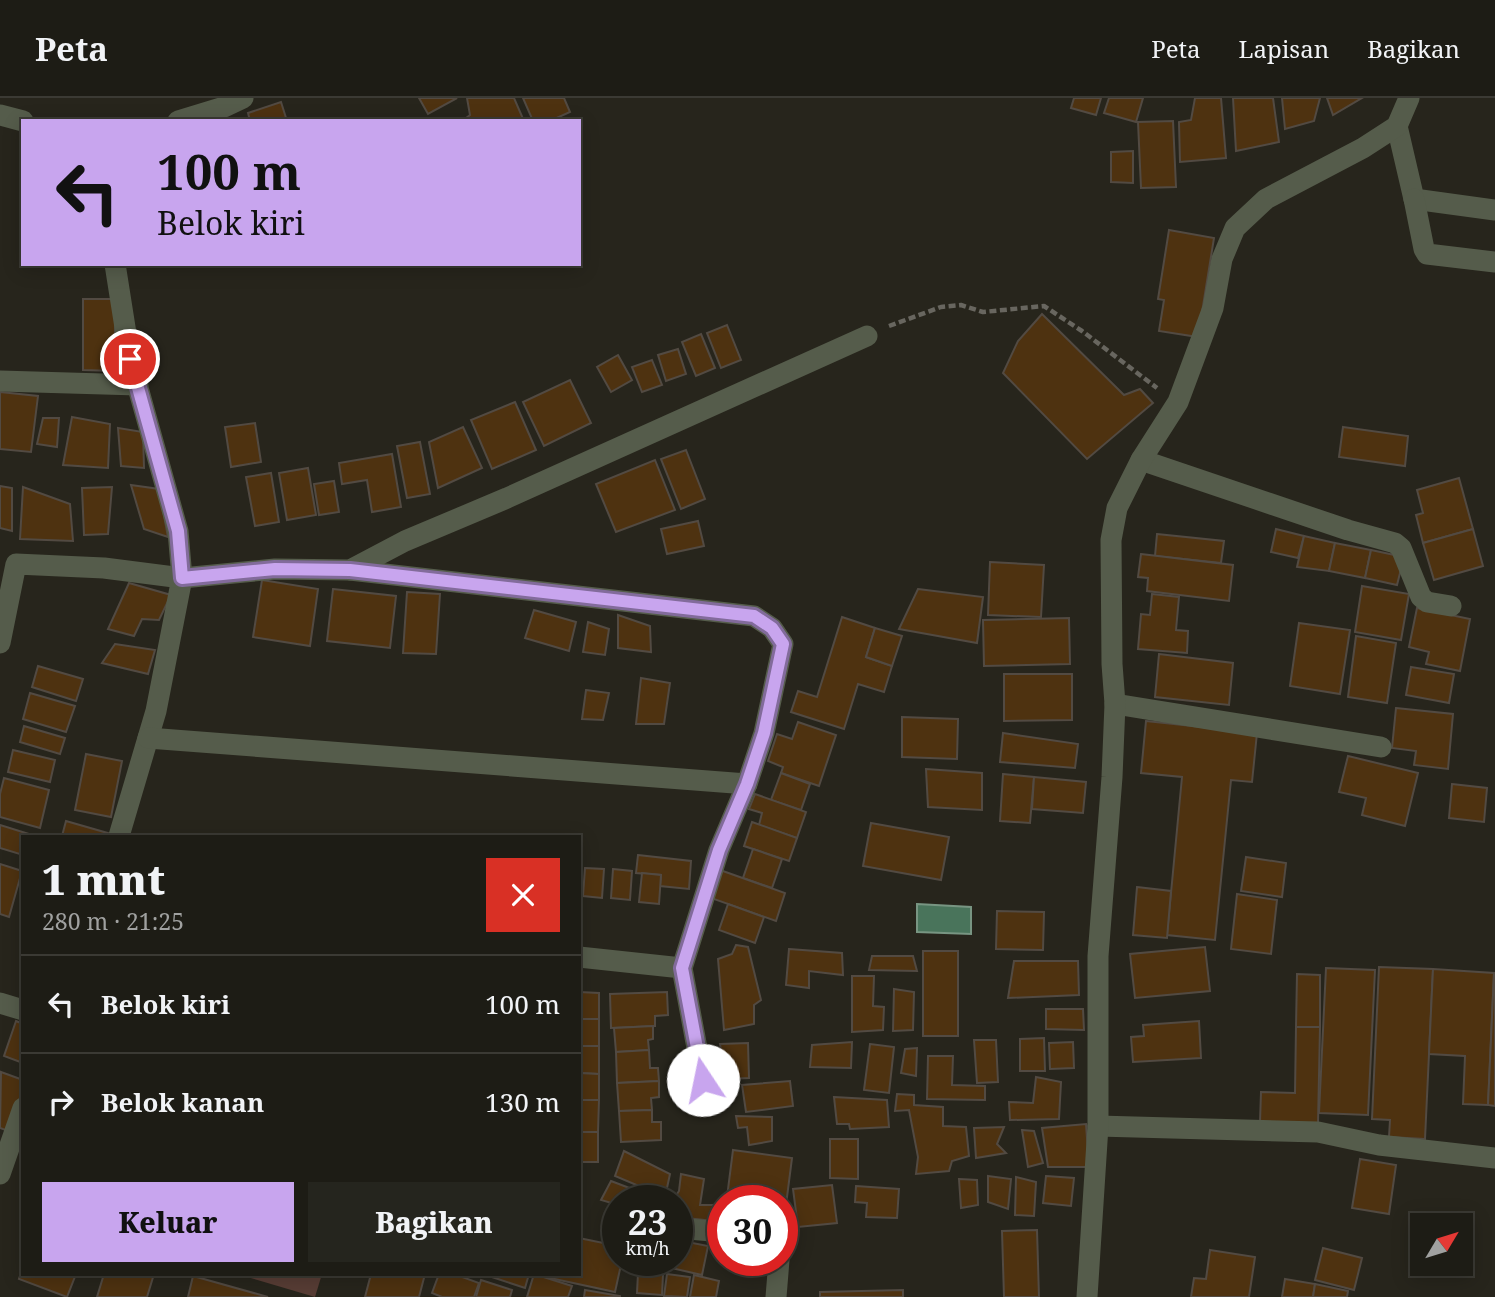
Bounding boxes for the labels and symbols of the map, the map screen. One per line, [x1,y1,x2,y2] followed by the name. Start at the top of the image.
[100,329,160,389] pin
[666,1043,740,1117] position arrow
[707,1185,798,1276] speed limit sign: 30
[1410,1213,1474,1276] north arrow

